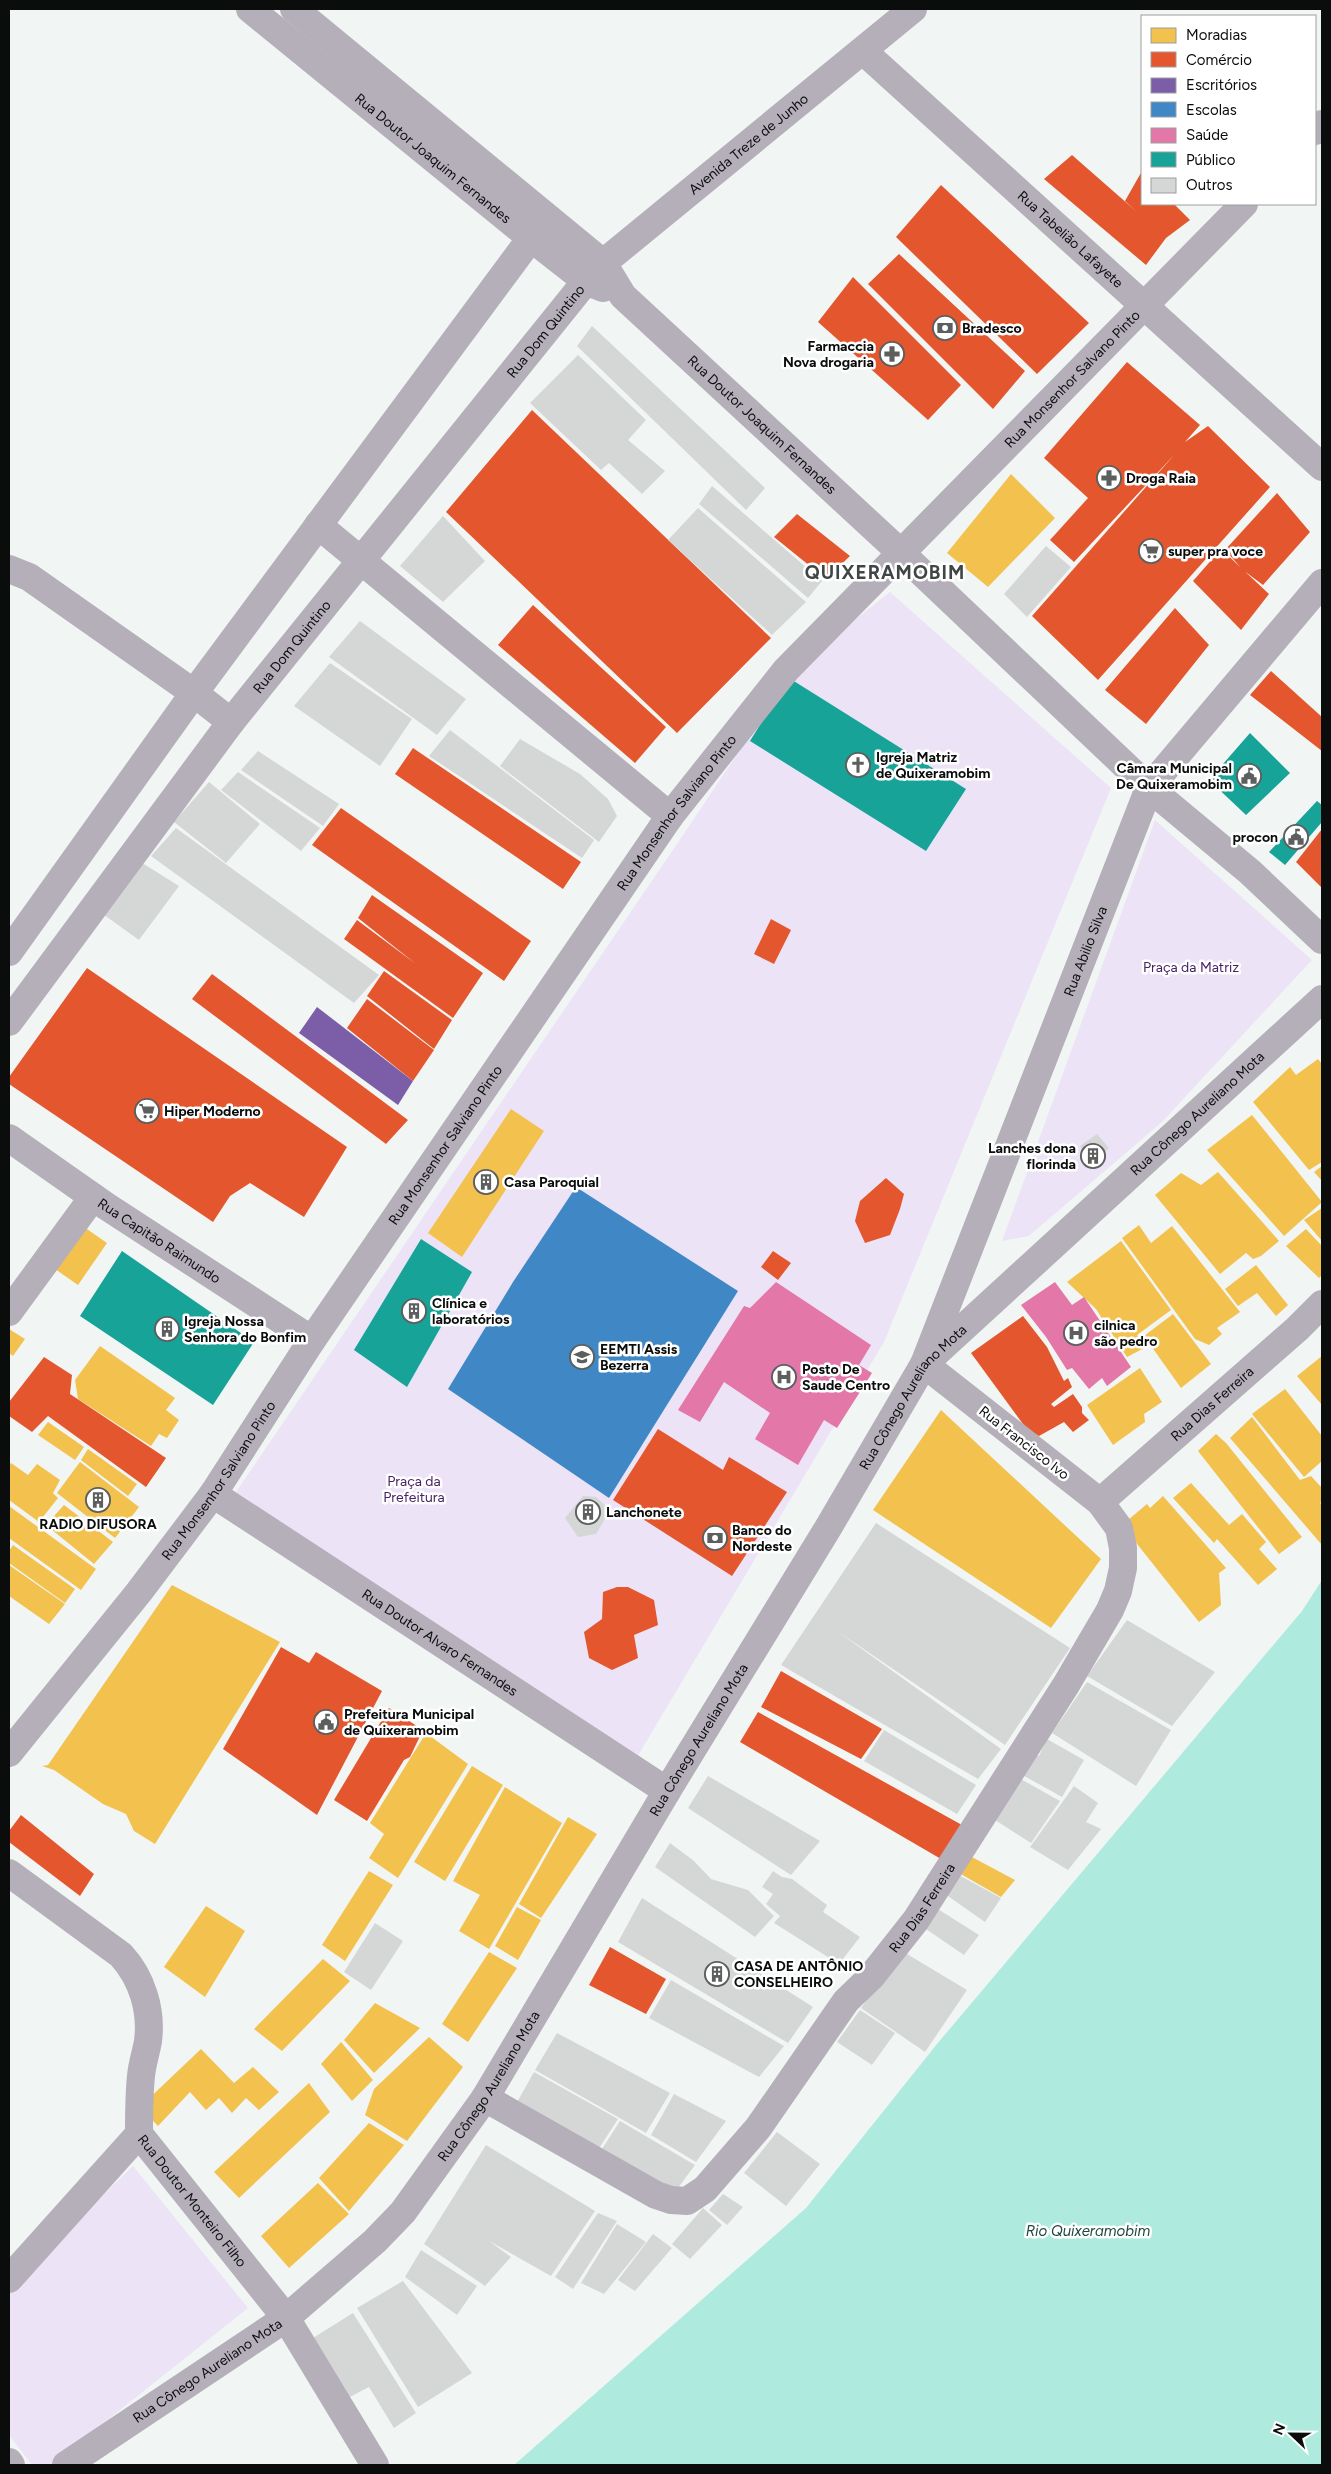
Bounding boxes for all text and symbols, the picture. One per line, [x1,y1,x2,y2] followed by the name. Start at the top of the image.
[1141,15,1316,205] legend
[1186,26,1247,44] text: Moradias
[1186,51,1252,69] text: Comércio
[1186,76,1257,94] text: Escritórios
[351,89,514,227] street label: Rua Doutor Joaquim Fernandes
[685,90,812,198] street label: Avenida Treze de Junho
[1186,101,1237,119] text: Escolas
[1186,126,1228,144] text: Saúde
[1186,151,1236,169] text: Público
[1186,176,1232,194] text: Outros
[1014,187,1127,291] street label: Rua Tabelião Lafayete
[503,281,588,381] street label: Rua Dom Quintino
[1001,307,1143,451] street label: Rua Monsenhor Salvano Pinto
[932,315,958,341] bank icon: Bradesco
[962,320,1022,337] place label: Bradesco
[783,338,874,371] place label: Farmaccia Nova drogaria
[879,341,905,367] pharmacy icon: Farmaccia Nova drogaria
[684,352,840,497] street label: Rua Doutor Joaquim Fernandes
[1096,465,1122,491] pharmacy icon: Droga Raia
[1126,470,1196,487] place label: Droga Raia
[1138,538,1164,564] supermarket icon: super pra voce
[1168,543,1263,560] place label: super pra voce
[805,561,965,584] district label: QUIXERAMOBIM
[249,597,334,697] street label: Rua Dom Quintino
[613,731,740,894] street label: Rua Monsenhor Salviano Pinto
[876,749,990,782] place label: Igreja Matriz de Quixeramobim
[845,752,871,778] church icon: Igreja Matriz de Quixeramobim
[1116,760,1232,793] place label: Câmara Municipal De Quixeramobim
[1236,763,1262,789] public building icon: Câmara Municipal De Quixeramobim
[1283,824,1309,850] public building icon: procon
[1232,829,1278,846] place label: procon
[1060,904,1111,999] street label: Rua Abilio Silva
[1143,959,1239,976] park label: Praça da Matriz
[1127,1048,1268,1179] street label: Rua Cônego Aureliano Mota
[385,1062,506,1228] street label: Rua Monsenhor Salviano Pinto
[134,1098,160,1124] supermarket icon: Hiper Moderno
[164,1103,261,1120] place label: Hiper Moderno
[988,1140,1076,1173] place label: Lanches dona florinda
[1080,1143,1106,1169] building icon: Lanches dona florinda
[473,1169,499,1195] building icon: Casa Paroquial
[504,1174,599,1191] place label: Casa Paroquial
[95,1194,224,1287] street label: Rua Capitão Raimundo
[432,1295,510,1328] place label: Clínica e laboratórios
[401,1298,427,1324] building icon: Clínica e laboratórios
[184,1313,306,1346] place label: Igreja Nossa Senhora do Bonfim
[154,1316,180,1342] building icon: Igreja Nossa Senhora do Bonfim
[1094,1317,1157,1350] place label: cilnica são pedro
[1063,1320,1089,1346] hospital icon: cilnica são pedro
[855,1321,970,1473] street label: Rua Cônego Aureliano Mota
[600,1341,678,1374] place label: EEMTI Assis Bezerra
[569,1344,595,1370] school or university icon: EEMTI Assis Bezerra
[802,1361,890,1394] place label: Posto De Saude Centro
[1167,1363,1257,1445] street label: Rua Dias Ferreira
[771,1364,797,1390] hospital icon: Posto De Saude Centro
[158,1398,279,1563] street label: Rua Monsenhor Salviano Pinto
[975,1402,1073,1484] street label: Rua Francisco Ivo
[383,1473,445,1506] park label: Praça da Prefeitura
[85,1487,111,1513] building icon: RADIO DIFUSORA
[575,1499,601,1525] building icon: Lanchonete
[606,1504,682,1521] place label: Lanchonete
[39,1516,157,1533] place label: RADIO DIFUSORA
[732,1522,792,1555] place label: Banco do Nordeste
[702,1525,728,1551] bank icon: Banco do Nordeste
[359,1585,521,1699] street label: Rua Doutor Alvaro Fernandes
[646,1660,751,1819] street label: Rua Cônego Aureliano Mota
[344,1706,474,1739] place label: Prefeitura Municipal de Quixeramobim
[313,1709,339,1735] public building icon: Prefeitura Municipal de Quixeramobim
[885,1860,958,1956] street label: Rua Dias Ferreira
[734,1958,863,1991] place label: CASA DE ANTÔNIO CONSELHEIRO
[704,1961,730,1987] building icon: CASA DE ANTÔNIO CONSELHEIRO
[434,2008,543,2165] street label: Rua Cônego Aureliano Mota
[134,2131,250,2270] street label: Rua Doutor Monteiro Filho
[1026,2222,1151,2240] water label: Rio Quixeramobim
[130,2315,285,2426] street label: Rua Cônego Aureliano Mota
[1266,2409,1316,2459] north arrow
[1270,2421,1289,2438] text: N

